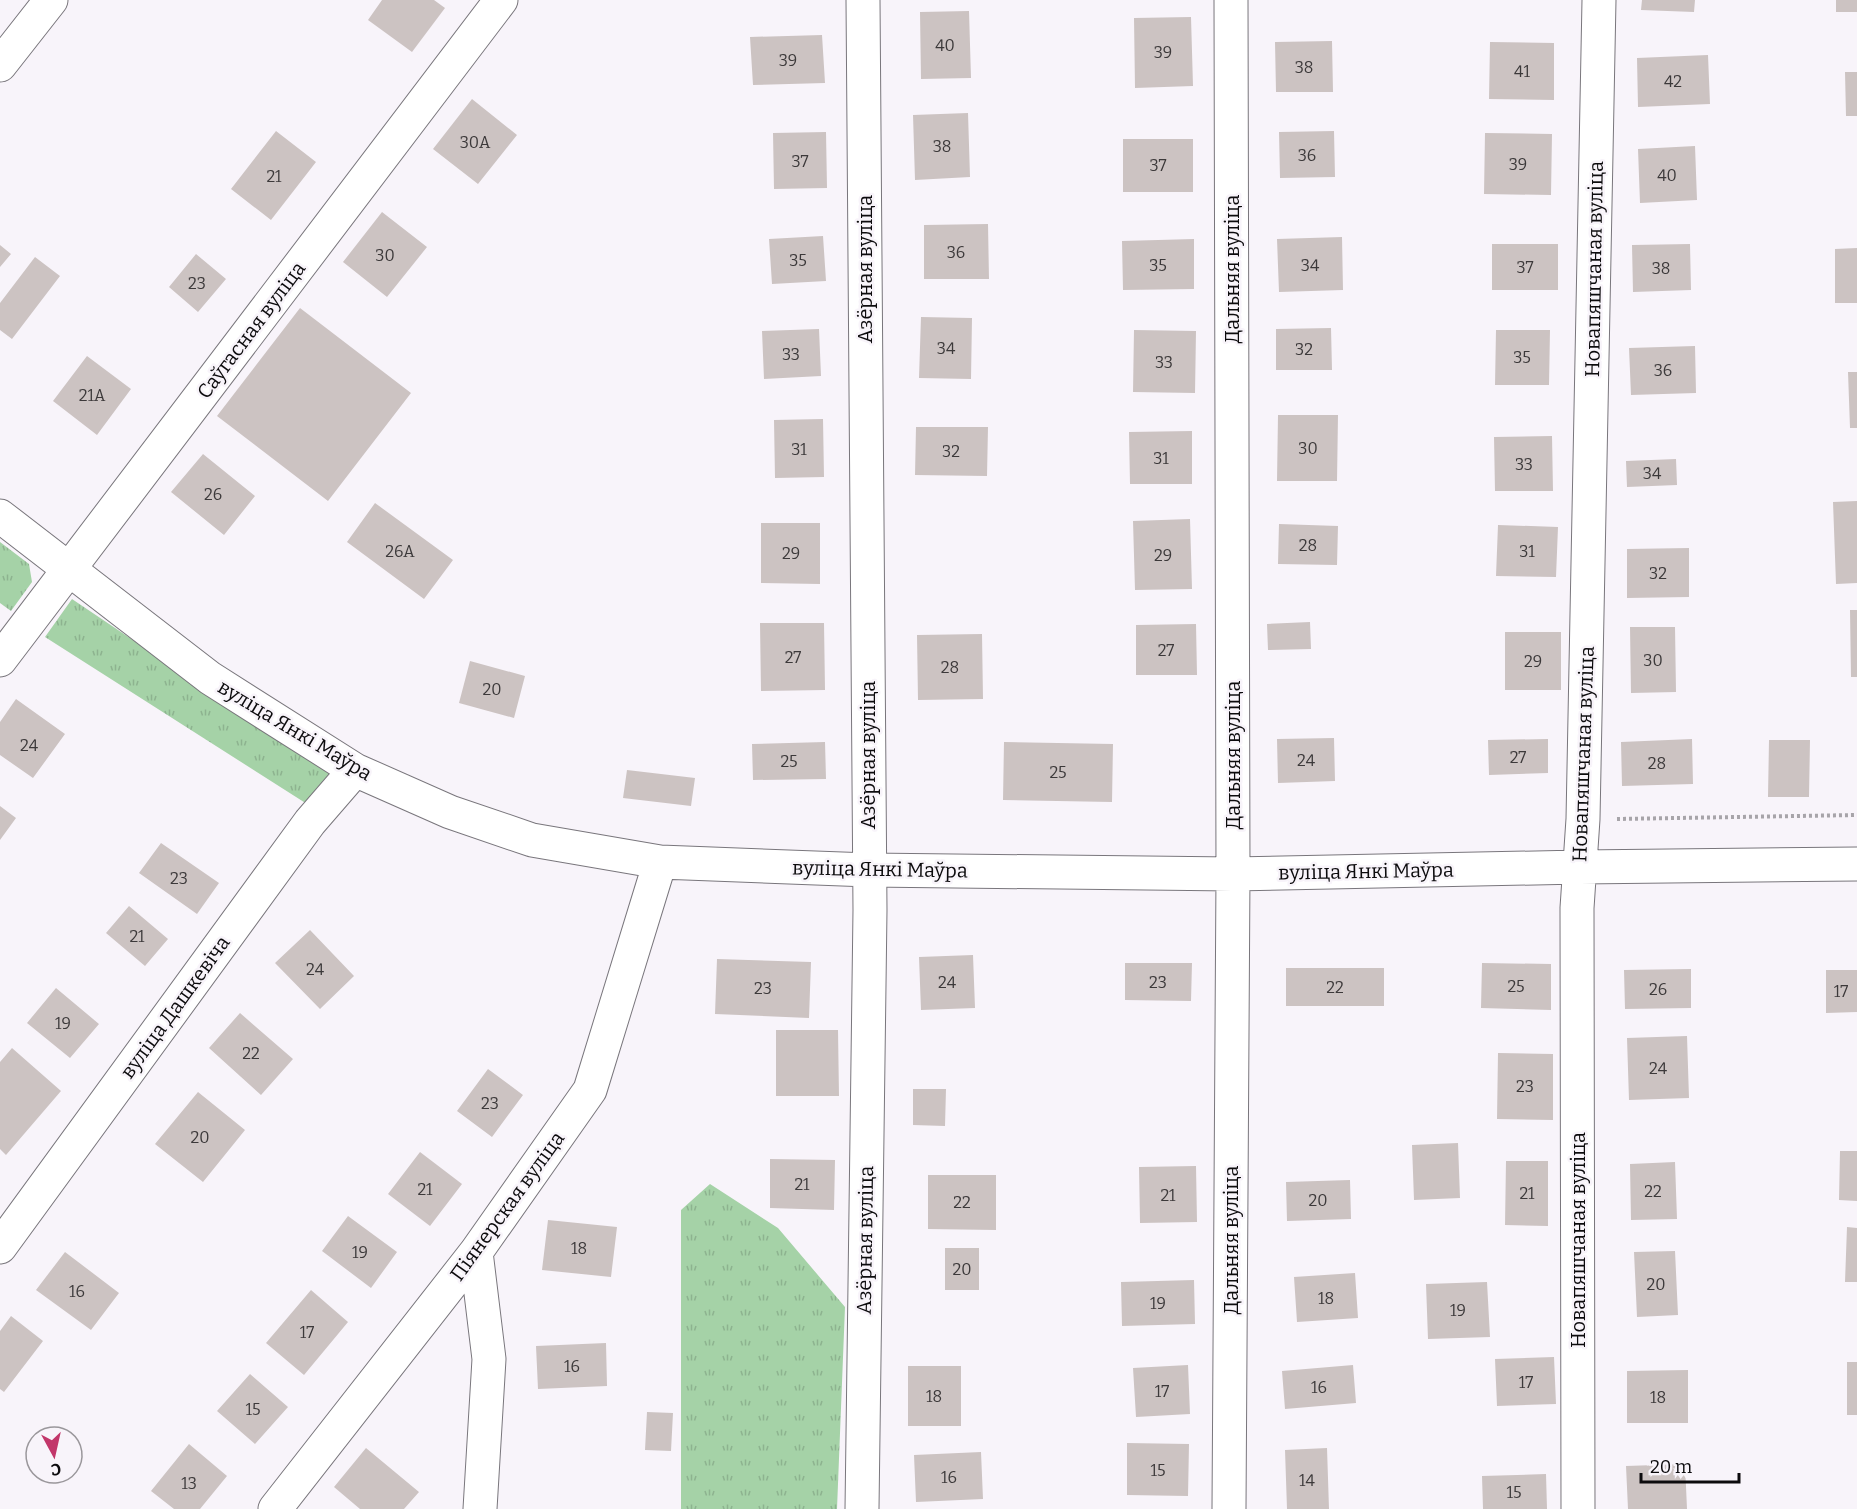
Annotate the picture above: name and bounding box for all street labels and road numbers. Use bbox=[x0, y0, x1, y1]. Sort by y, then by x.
street label: Новапяшчаная вуліца bbox=[1580, 161, 1608, 377]
street label: Азёрная вуліца bbox=[853, 195, 877, 343]
street label: Дальняя вуліца bbox=[1220, 195, 1244, 343]
street label: Саўгасная вуліца bbox=[192, 257, 310, 403]
street label: Новапяшчаная вуліца bbox=[1567, 646, 1599, 862]
street label: вуліца Янкі Маўра bbox=[214, 674, 376, 786]
street label: Азёрная вуліца bbox=[856, 681, 880, 829]
street label: Дальняя вуліца bbox=[1221, 681, 1245, 829]
street label: вуліца Янкі Маўра bbox=[792, 855, 968, 883]
street label: вуліца Янкі Маўра bbox=[1278, 857, 1454, 885]
street label: вуліца Дашкевіча bbox=[115, 931, 235, 1083]
street label: Піянерская вуліца bbox=[445, 1127, 569, 1285]
street label: Новапяшчаная вуліца bbox=[1566, 1132, 1590, 1348]
street label: Азёрная вуліца bbox=[852, 1165, 878, 1314]
street label: Дальняя вуліца bbox=[1219, 1166, 1243, 1314]

